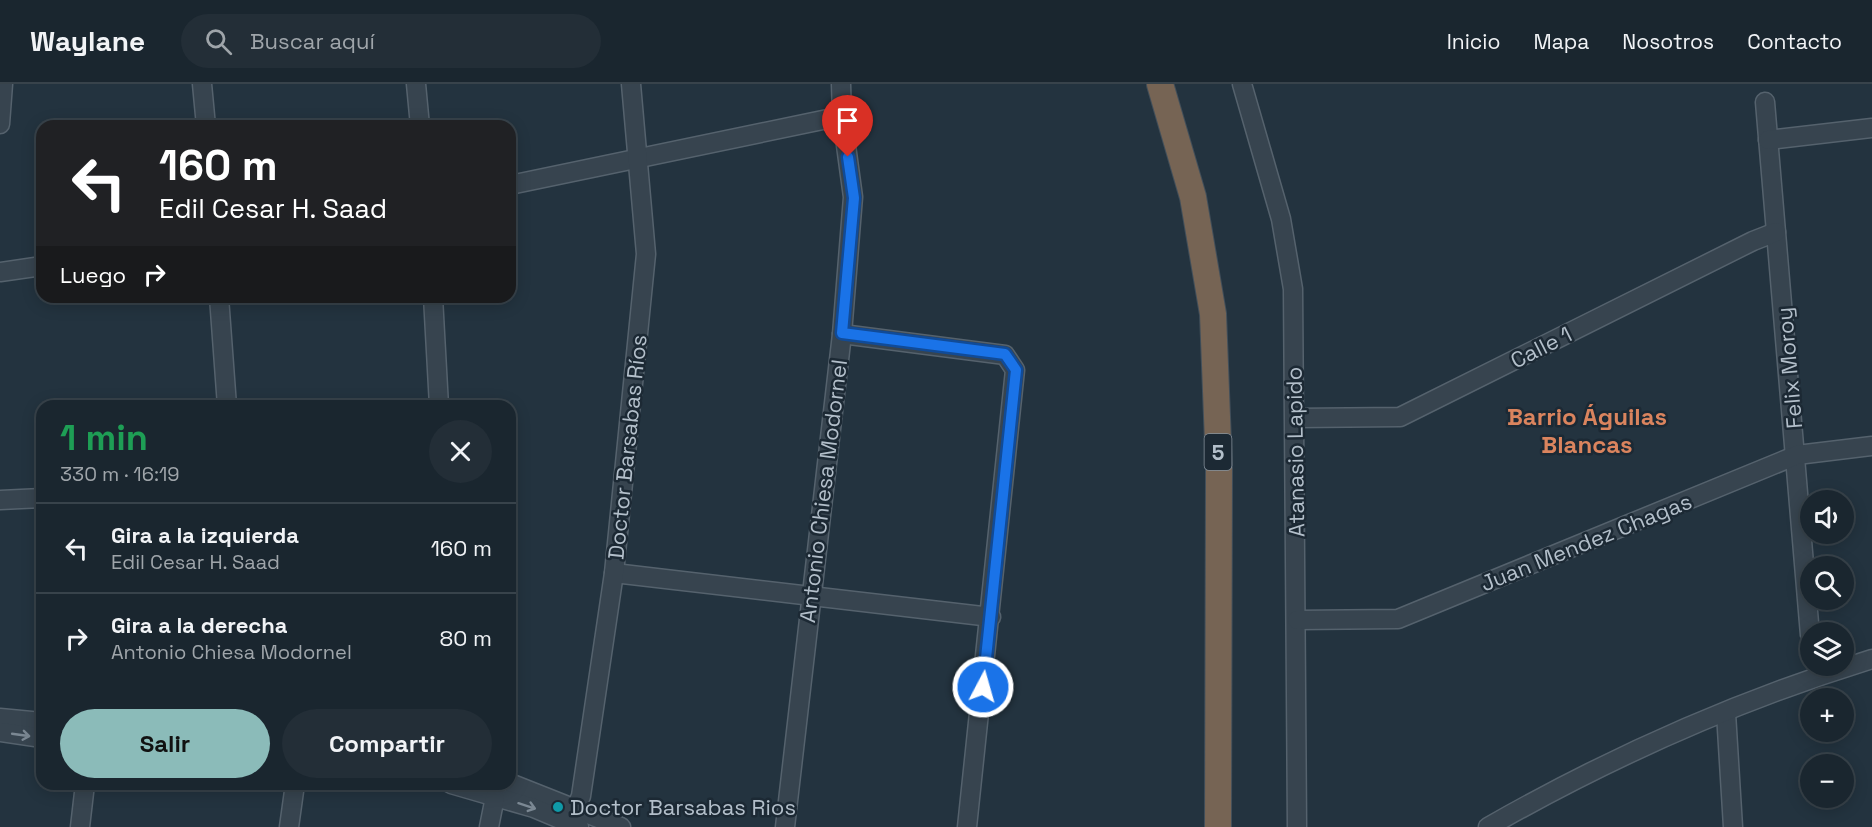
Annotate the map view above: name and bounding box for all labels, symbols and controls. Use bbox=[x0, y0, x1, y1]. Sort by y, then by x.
search box bbox=[181, 14, 601, 68]
text: Waylane bbox=[30, 23, 145, 59]
icon: search bbox=[202, 25, 235, 58]
text: Buscar aquí bbox=[250, 27, 375, 55]
text: Inicio bbox=[1447, 28, 1501, 55]
text: Mapa bbox=[1534, 28, 1589, 55]
text: Nosotros bbox=[1622, 28, 1714, 55]
text: Contacto bbox=[1747, 28, 1842, 55]
pin bbox=[822, 95, 873, 157]
icon: arrive bbox=[831, 104, 864, 137]
text: 160 m bbox=[159, 139, 278, 192]
icon: left bbox=[60, 144, 138, 222]
text: Edil Cesar H. Saad bbox=[159, 191, 387, 226]
icon: right bbox=[138, 258, 171, 291]
text: Luego bbox=[60, 261, 126, 289]
street label: Felix Moroy bbox=[1770, 306, 1808, 430]
street label: Calle 1 bbox=[1505, 320, 1577, 374]
street label: Doctor Barsabas Ríos bbox=[601, 333, 653, 561]
street label: Antonio Chiesa Modornel bbox=[793, 358, 853, 624]
street label: Atanasio Lapido bbox=[1280, 367, 1310, 537]
district label: Barrio Águilas Blancas bbox=[1507, 401, 1667, 460]
text: 1 min bbox=[60, 415, 148, 461]
button: close bbox=[429, 420, 492, 483]
road number: 5 bbox=[1204, 434, 1232, 470]
text: 330 m · 16:19 bbox=[60, 461, 180, 487]
street label: Juan Mendez Chagas bbox=[1476, 487, 1696, 597]
map controls bbox=[1800, 490, 1854, 808]
button: sound bbox=[1800, 490, 1854, 544]
text: Gira a la izquierda bbox=[111, 521, 299, 549]
icon: left bbox=[60, 532, 93, 565]
text: 160 m bbox=[431, 534, 492, 562]
text: Edil Cesar H. Saad bbox=[111, 549, 280, 575]
button: search bbox=[1800, 556, 1854, 610]
text: Gira a la derecha bbox=[111, 611, 288, 639]
icon: right bbox=[60, 622, 93, 655]
button: layers bbox=[1800, 622, 1854, 676]
text: 80 m bbox=[440, 624, 492, 652]
text: Antonio Chiesa Modornel bbox=[111, 639, 352, 665]
position arrow bbox=[951, 655, 1015, 719]
button: + bbox=[1800, 688, 1854, 742]
button: Salir bbox=[60, 709, 270, 778]
button: Compartir bbox=[282, 709, 492, 778]
one-way arrow bbox=[11, 730, 30, 741]
button: − bbox=[1800, 754, 1854, 808]
place label: Doctor Barsabas Rios bbox=[570, 793, 796, 821]
marker: Doctor Barsabas Rios bbox=[551, 800, 565, 814]
one-way arrow bbox=[517, 802, 536, 813]

